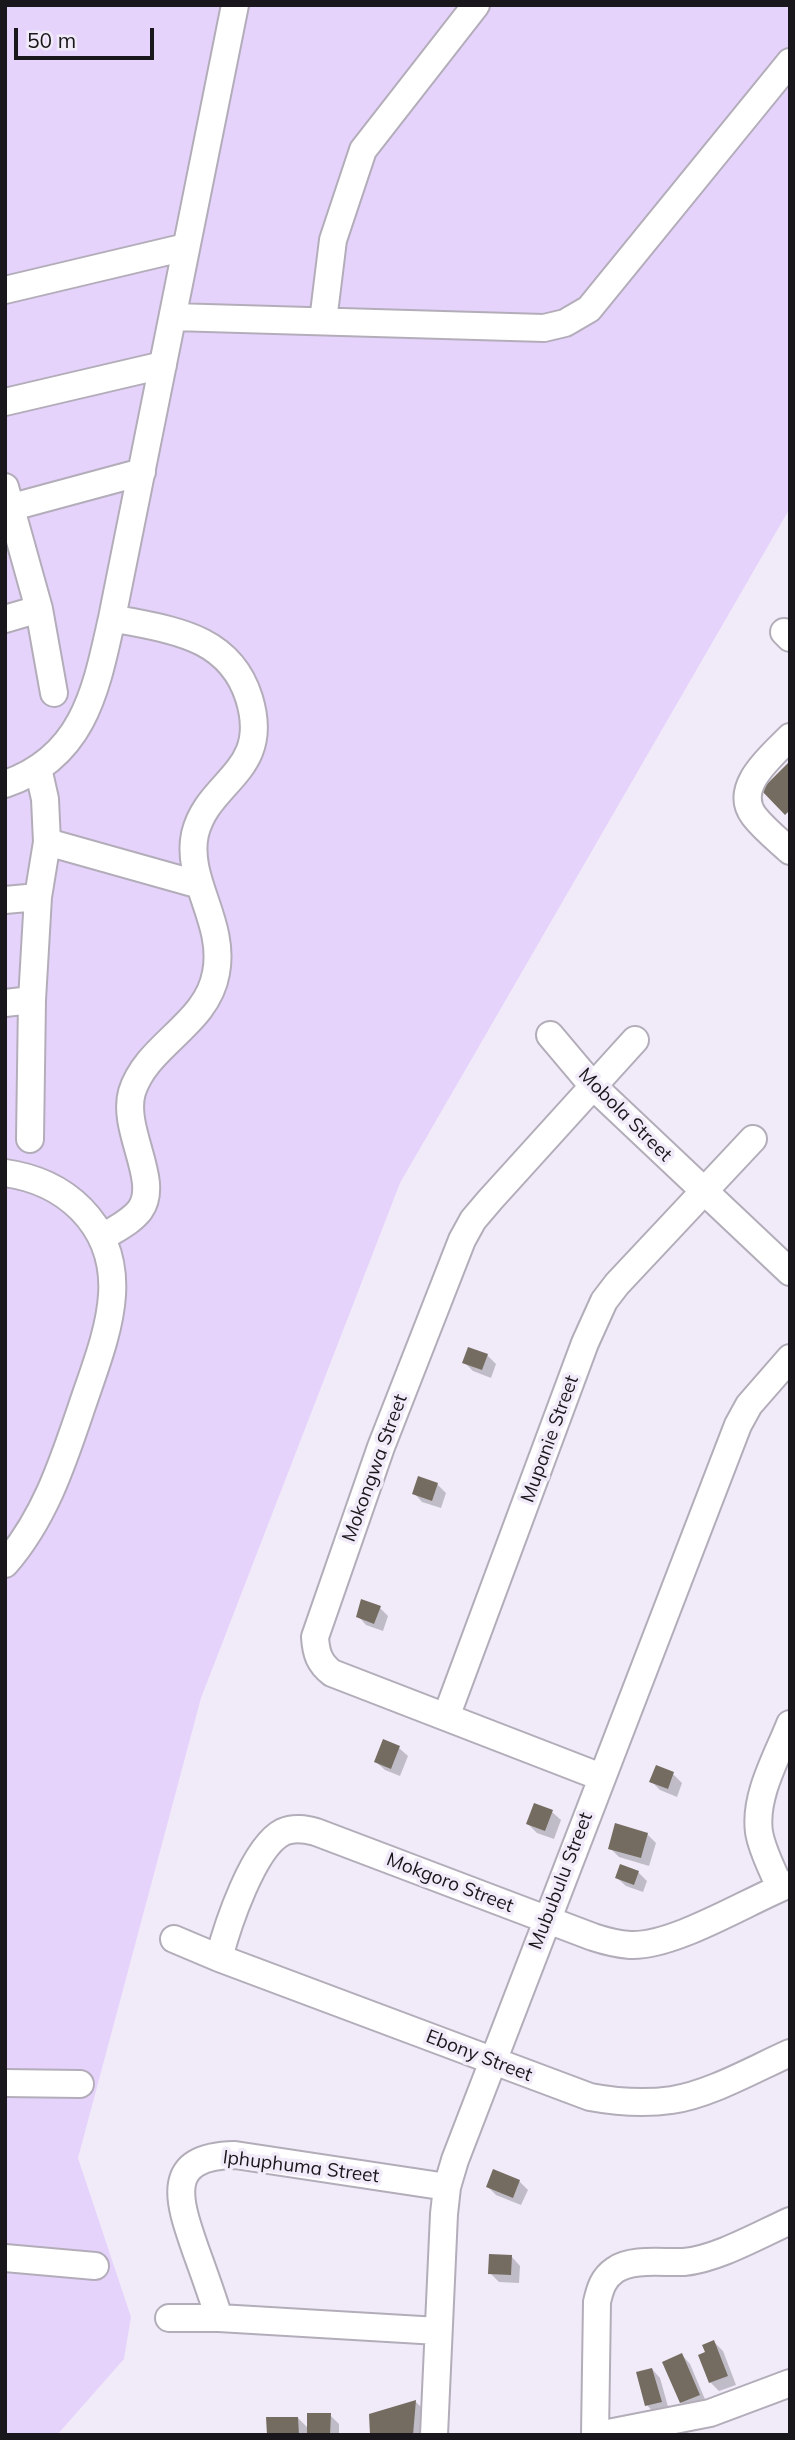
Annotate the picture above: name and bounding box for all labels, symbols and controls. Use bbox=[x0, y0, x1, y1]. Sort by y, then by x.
scale bar bbox=[18, 14, 158, 58]
text: 50 m bbox=[27, 27, 76, 53]
street label: Mobola Street bbox=[574, 1064, 676, 1166]
street label: Mupanie Street bbox=[516, 1372, 584, 1506]
street label: Mokongwa Street bbox=[338, 1391, 412, 1545]
street label: Mububulu Street bbox=[524, 1809, 598, 1953]
street label: Mokgoro Street bbox=[383, 1848, 517, 1918]
street label: Ebony Street bbox=[423, 2025, 535, 2087]
street label: Iphuphuma Street bbox=[221, 2146, 381, 2188]

